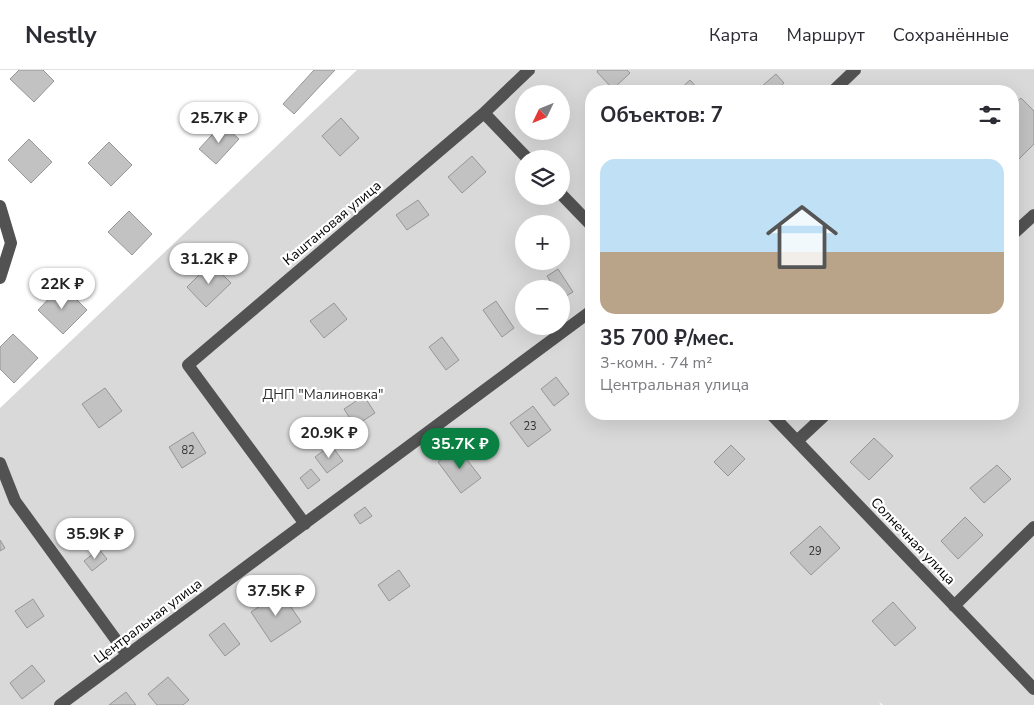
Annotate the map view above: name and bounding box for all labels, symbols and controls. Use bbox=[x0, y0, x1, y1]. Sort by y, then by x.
text: Nestly bbox=[25, 19, 97, 51]
text: Карта bbox=[709, 23, 759, 47]
text: Маршрут bbox=[787, 23, 865, 47]
text: Сохранённые bbox=[893, 23, 1009, 47]
north arrow bbox=[515, 85, 570, 140]
map controls bbox=[515, 85, 570, 335]
text: Объектов: 7 bbox=[600, 101, 723, 129]
icon: filters bbox=[976, 101, 1004, 129]
pin: 25.7K ₽ bbox=[173, 102, 265, 144]
text: 25.7K ₽ bbox=[190, 107, 248, 129]
button: layers bbox=[515, 150, 570, 205]
street label: Каштановая улица bbox=[279, 176, 385, 270]
icon: home bbox=[757, 192, 847, 282]
button: + bbox=[515, 215, 570, 270]
pin: 31.2K ₽ bbox=[163, 242, 255, 285]
text: 31.2K ₽ bbox=[180, 248, 238, 270]
pin: 22K ₽ bbox=[27, 268, 97, 310]
text: 22K ₽ bbox=[40, 273, 84, 295]
button: − bbox=[515, 280, 570, 335]
text: 35 700 ₽/мес. bbox=[600, 324, 734, 352]
text: 3-комн. · 74 m² bbox=[600, 352, 712, 374]
text: Центральная улица bbox=[600, 374, 749, 396]
park label: ДНП "Малиновка" bbox=[262, 385, 384, 404]
pin: 20.9K ₽ bbox=[283, 416, 375, 459]
house number: 23 bbox=[523, 419, 537, 434]
text: 20.9K ₽ bbox=[300, 422, 358, 444]
pin: 35.7K ₽ bbox=[414, 428, 506, 470]
text: 35.7K ₽ bbox=[431, 433, 489, 455]
house number: 82 bbox=[181, 443, 195, 458]
street label: Солнечная улица bbox=[866, 493, 960, 589]
pin: 35.9K ₽ bbox=[49, 518, 141, 560]
text: 35.9K ₽ bbox=[66, 523, 124, 545]
house number: 29 bbox=[808, 544, 822, 559]
street label: Центральная улица bbox=[90, 574, 206, 668]
pin: 37.5K ₽ bbox=[230, 574, 322, 617]
text: 37.5K ₽ bbox=[247, 580, 305, 602]

